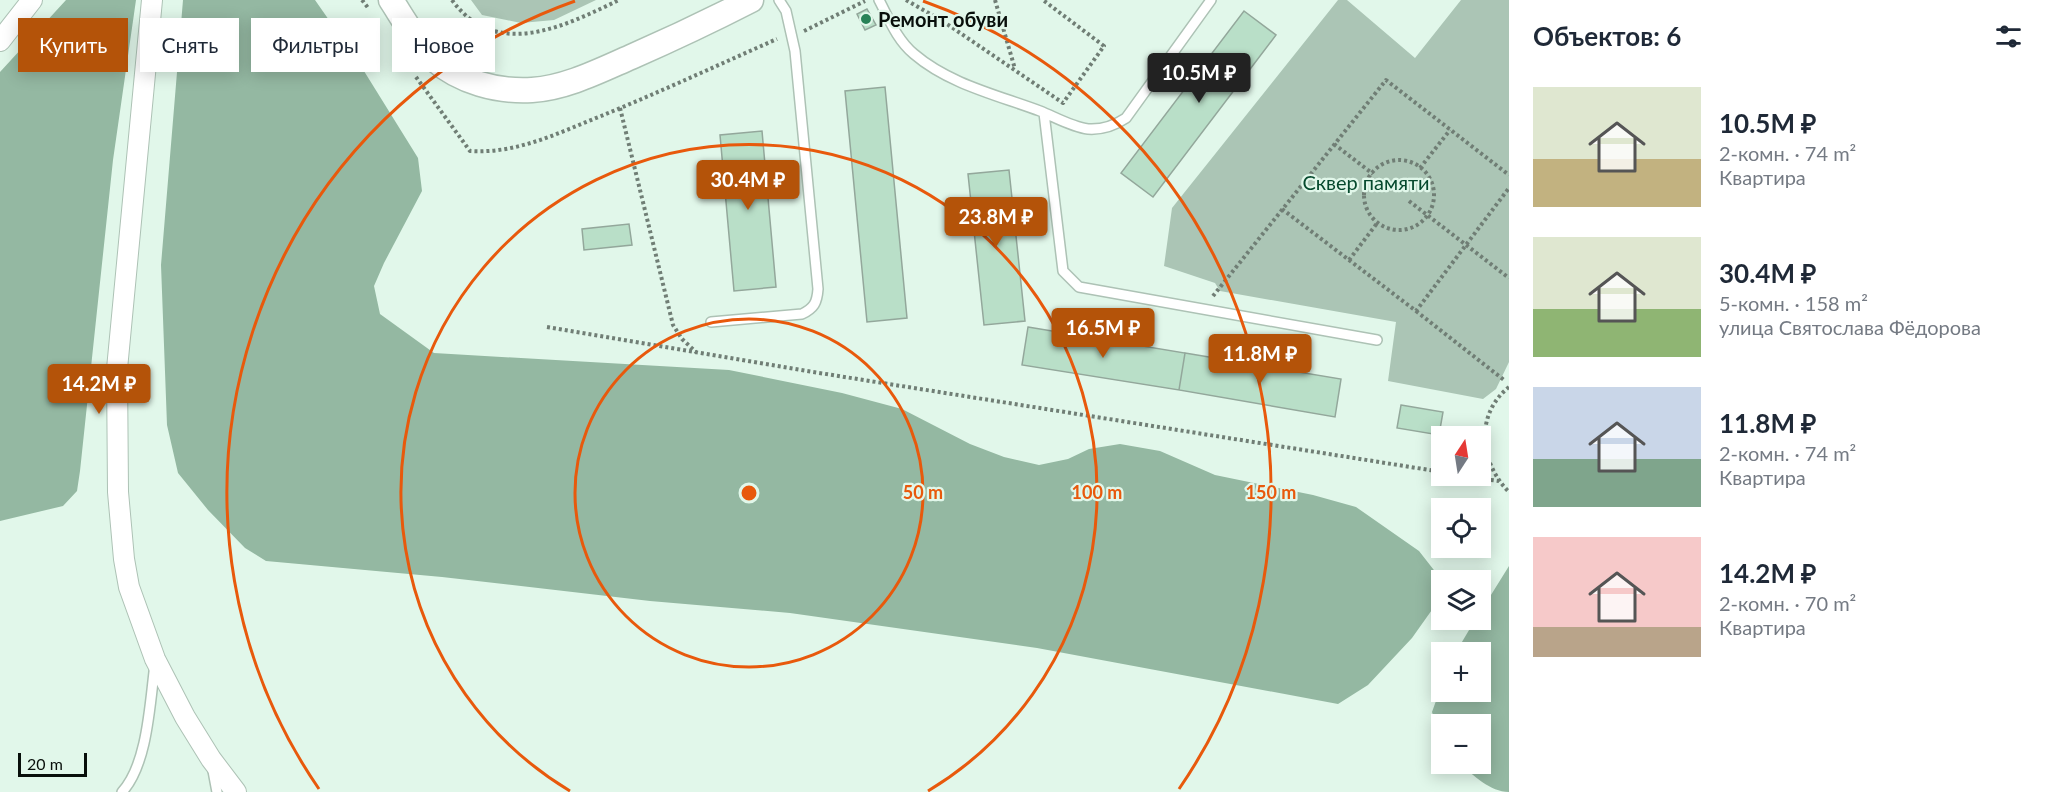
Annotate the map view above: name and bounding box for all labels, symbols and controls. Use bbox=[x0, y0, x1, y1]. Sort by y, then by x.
place label: Ремонт обуви bbox=[878, 7, 1008, 31]
marker: Ремонт обуви bbox=[859, 12, 873, 26]
chip: Купить bbox=[18, 18, 128, 72]
chip: Снять bbox=[140, 18, 239, 72]
chip: Фильтры bbox=[251, 18, 380, 72]
chip: Новое bbox=[392, 18, 495, 72]
text: Объектов: 6 bbox=[1533, 20, 1681, 52]
icon: filters bbox=[1992, 20, 2025, 53]
pin: 10.5M ₽ bbox=[1144, 53, 1254, 104]
text: 10.5M ₽ bbox=[1162, 60, 1236, 84]
text: 10.5M ₽ bbox=[1719, 107, 1816, 139]
icon: home bbox=[1581, 111, 1653, 183]
text: 2-комн. · 74 m² bbox=[1719, 141, 1856, 165]
pin: 30.4M ₽ bbox=[693, 160, 803, 211]
text: Квартира bbox=[1719, 165, 1806, 189]
text: 30.4M ₽ bbox=[711, 167, 785, 191]
park label: Сквер памяти bbox=[1302, 170, 1430, 194]
pin: 23.8M ₽ bbox=[941, 197, 1051, 248]
text: 23.8M ₽ bbox=[959, 204, 1033, 228]
text: 30.4M ₽ bbox=[1719, 257, 1816, 289]
icon: home bbox=[1581, 261, 1653, 333]
text: 5-комн. · 158 m² bbox=[1719, 291, 1868, 315]
pin: 16.5M ₽ bbox=[1048, 308, 1158, 359]
text: 16.5M ₽ bbox=[1066, 315, 1140, 339]
text: улица Святослава Фёдорова bbox=[1719, 315, 1981, 339]
pin: 11.8M ₽ bbox=[1205, 334, 1315, 385]
text: 11.8M ₽ bbox=[1223, 341, 1297, 365]
pin: 14.2M ₽ bbox=[44, 364, 154, 415]
text: 14.2M ₽ bbox=[62, 371, 136, 395]
text: 11.8M ₽ bbox=[1719, 407, 1816, 439]
icon: home bbox=[1581, 411, 1653, 483]
north arrow bbox=[1431, 426, 1491, 486]
map controls bbox=[1431, 426, 1491, 774]
text: 2-комн. · 74 m² bbox=[1719, 441, 1856, 465]
text: Квартира bbox=[1719, 465, 1806, 489]
text: 50 m bbox=[903, 481, 943, 503]
text: 100 m bbox=[1072, 481, 1122, 503]
text: 150 m bbox=[1246, 481, 1296, 503]
centre of rings bbox=[739, 483, 759, 503]
button: locate bbox=[1431, 498, 1491, 558]
text: 14.2M ₽ bbox=[1719, 557, 1816, 589]
icon: home bbox=[1581, 561, 1653, 633]
button: layers bbox=[1431, 570, 1491, 630]
text: 2-комн. · 70 m² bbox=[1719, 591, 1856, 615]
text: Квартира bbox=[1719, 615, 1806, 639]
button: + bbox=[1431, 642, 1491, 702]
button: − bbox=[1431, 714, 1491, 774]
scale bar bbox=[18, 750, 87, 778]
text: 20 m bbox=[27, 754, 63, 773]

